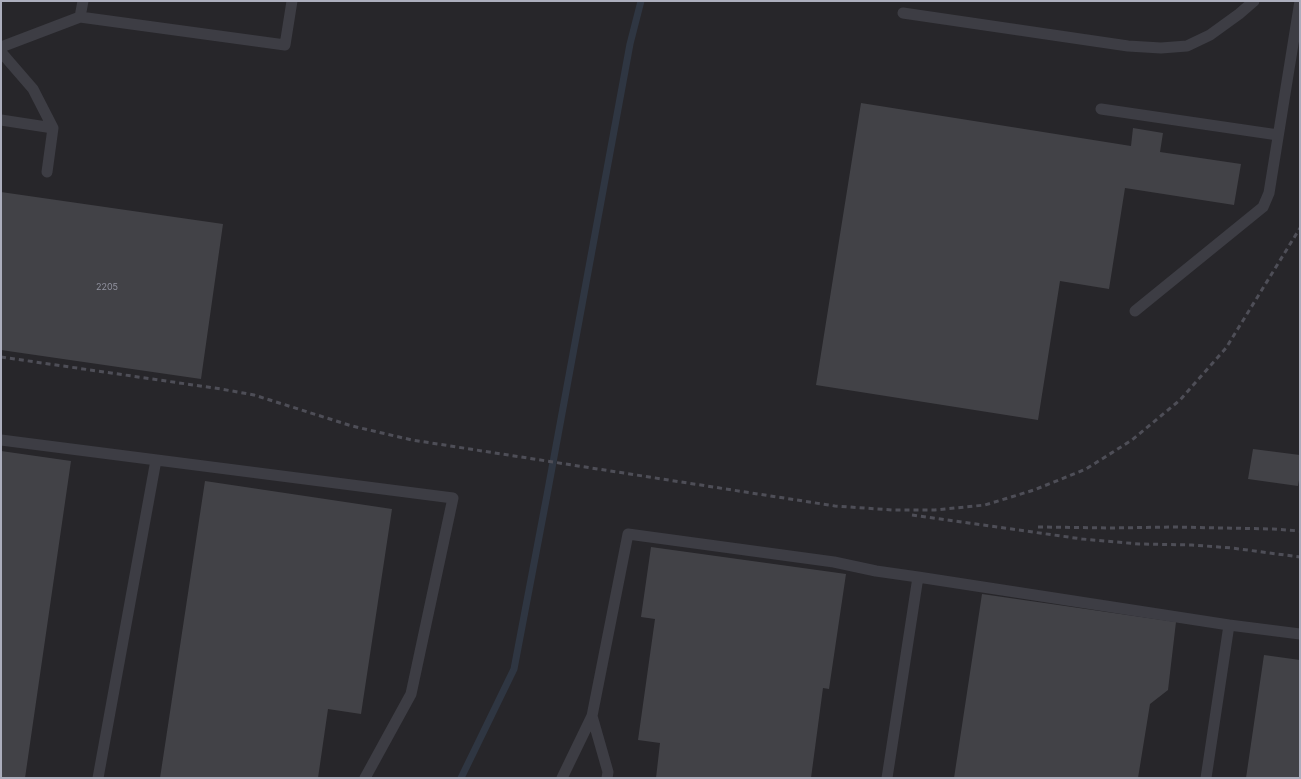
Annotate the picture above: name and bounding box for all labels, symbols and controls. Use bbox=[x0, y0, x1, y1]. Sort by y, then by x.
house number: 2205 bbox=[96, 282, 118, 292]

